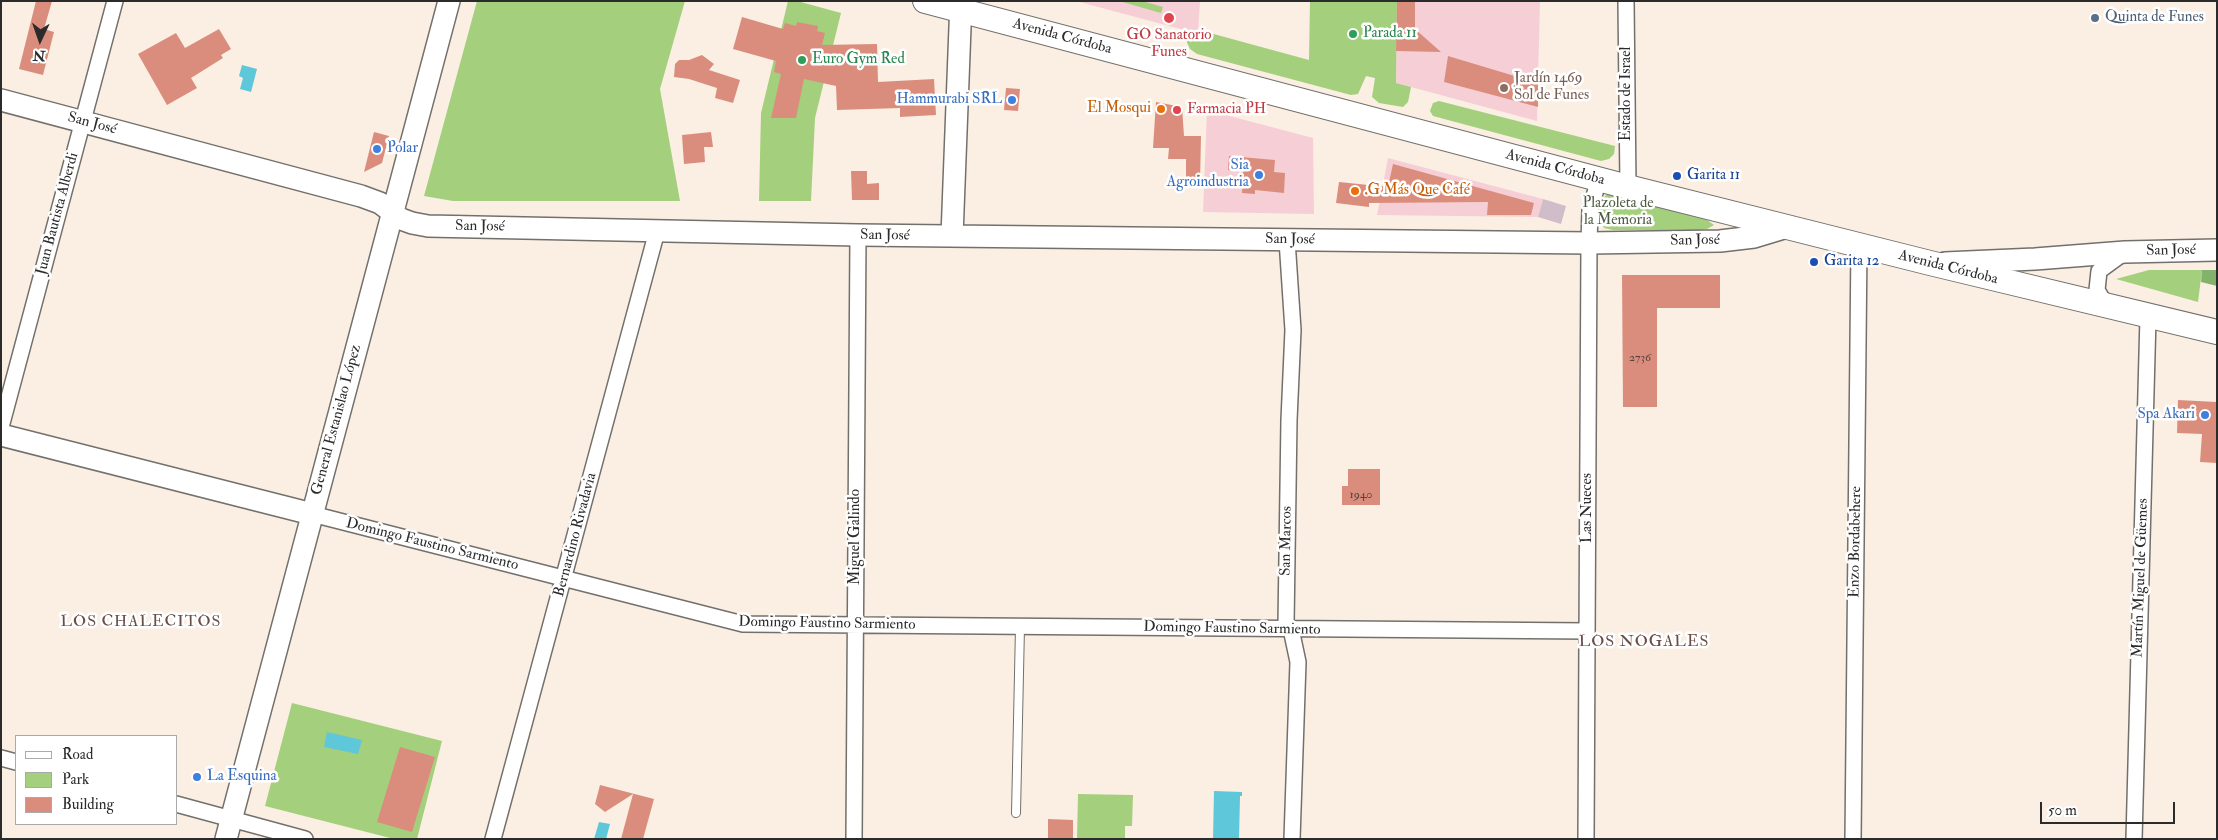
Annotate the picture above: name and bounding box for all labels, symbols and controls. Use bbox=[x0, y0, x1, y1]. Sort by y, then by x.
place label: Quinta de Funes bbox=[2105, 9, 2204, 27]
marker: GO Sanatorio Funes bbox=[1162, 11, 1176, 25]
marker: Quinta de Funes bbox=[2089, 12, 2101, 24]
north arrow bbox=[15, 15, 65, 65]
street label: Avenida Córdoba bbox=[1010, 15, 1114, 59]
place label: Parada 11 bbox=[1363, 25, 1417, 43]
place label: GO Sanatorio Funes bbox=[1126, 27, 1212, 62]
marker: Parada 11 bbox=[1347, 28, 1359, 40]
text: N bbox=[32, 47, 46, 64]
street label: Estado de Israel bbox=[1618, 47, 1636, 141]
place label: Euro Gym Red bbox=[812, 51, 905, 69]
marker: Euro Gym Red bbox=[796, 54, 808, 66]
place label: Jardín 1469 Sol de Funes bbox=[1514, 70, 1589, 105]
marker: Jardín 1469 Sol de Funes bbox=[1498, 82, 1510, 94]
place label: Hammurabi SRL bbox=[896, 91, 1002, 109]
marker: Hammurabi SRL bbox=[1006, 94, 1018, 106]
place label: El Mosqui bbox=[1087, 100, 1151, 118]
place label: Farmacia PH bbox=[1187, 101, 1266, 119]
marker: El Mosqui bbox=[1155, 103, 1167, 115]
marker: Farmacia PH bbox=[1171, 104, 1183, 116]
street label: San José bbox=[66, 109, 118, 139]
place label: Polar bbox=[387, 140, 418, 158]
marker: Polar bbox=[371, 143, 383, 155]
street label: Avenida Córdoba bbox=[1503, 146, 1607, 190]
street label: Juan Bautista Alberdi bbox=[33, 151, 83, 277]
place label: Sia Agroindustria bbox=[1167, 157, 1249, 192]
place label: Garita 11 bbox=[1687, 167, 1740, 185]
marker: Sia Agroindustria bbox=[1253, 169, 1265, 181]
marker: Garita 11 bbox=[1671, 170, 1683, 182]
place label: .G Más Que Café bbox=[1365, 182, 1470, 200]
marker: .G Más Que Café bbox=[1349, 185, 1361, 197]
park label: Plazoleta de la Memoria bbox=[1582, 195, 1654, 230]
street label: San José bbox=[455, 218, 505, 236]
street label: San José bbox=[860, 227, 910, 245]
street label: San José bbox=[1265, 231, 1315, 249]
street label: San José bbox=[1670, 232, 1720, 250]
street label: San José bbox=[2146, 242, 2196, 260]
street label: Avenida Córdoba bbox=[1896, 247, 2000, 289]
place label: Garita 12 bbox=[1824, 253, 1879, 271]
marker: Garita 12 bbox=[1808, 256, 1820, 268]
street label: General Estanislao López bbox=[308, 343, 366, 497]
house number: 2736 bbox=[1629, 351, 1651, 365]
place label: Spa Akari bbox=[2137, 406, 2195, 424]
marker: Spa Akari bbox=[2199, 409, 2211, 421]
street label: Bernardino Rivadavia bbox=[551, 471, 601, 599]
street label: Las Nueces bbox=[1579, 473, 1597, 543]
street label: Enzo Bordabehere bbox=[1846, 486, 1866, 598]
house number: 1940 bbox=[1349, 488, 1373, 502]
street label: Miguel Galindo bbox=[847, 489, 865, 585]
street label: Martín Miguel de Güemes bbox=[2129, 498, 2153, 658]
street label: San Marcos bbox=[1277, 506, 1297, 576]
street label: Domingo Faustino Sarmiento bbox=[344, 515, 520, 575]
district label: LOS CHALECITOS bbox=[59, 613, 223, 633]
street label: Domingo Faustino Sarmiento bbox=[738, 613, 916, 635]
street label: Domingo Faustino Sarmiento bbox=[1143, 618, 1321, 640]
district label: LOS NOGALES bbox=[1577, 633, 1711, 653]
legend bbox=[15, 735, 178, 825]
text: Road bbox=[62, 745, 93, 764]
place label: La Esquina bbox=[207, 768, 277, 786]
text: Park bbox=[62, 770, 89, 789]
marker: La Esquina bbox=[191, 771, 203, 783]
scale bar bbox=[2043, 792, 2178, 824]
text: Building bbox=[62, 795, 114, 814]
text: 50 m bbox=[2048, 801, 2077, 820]

